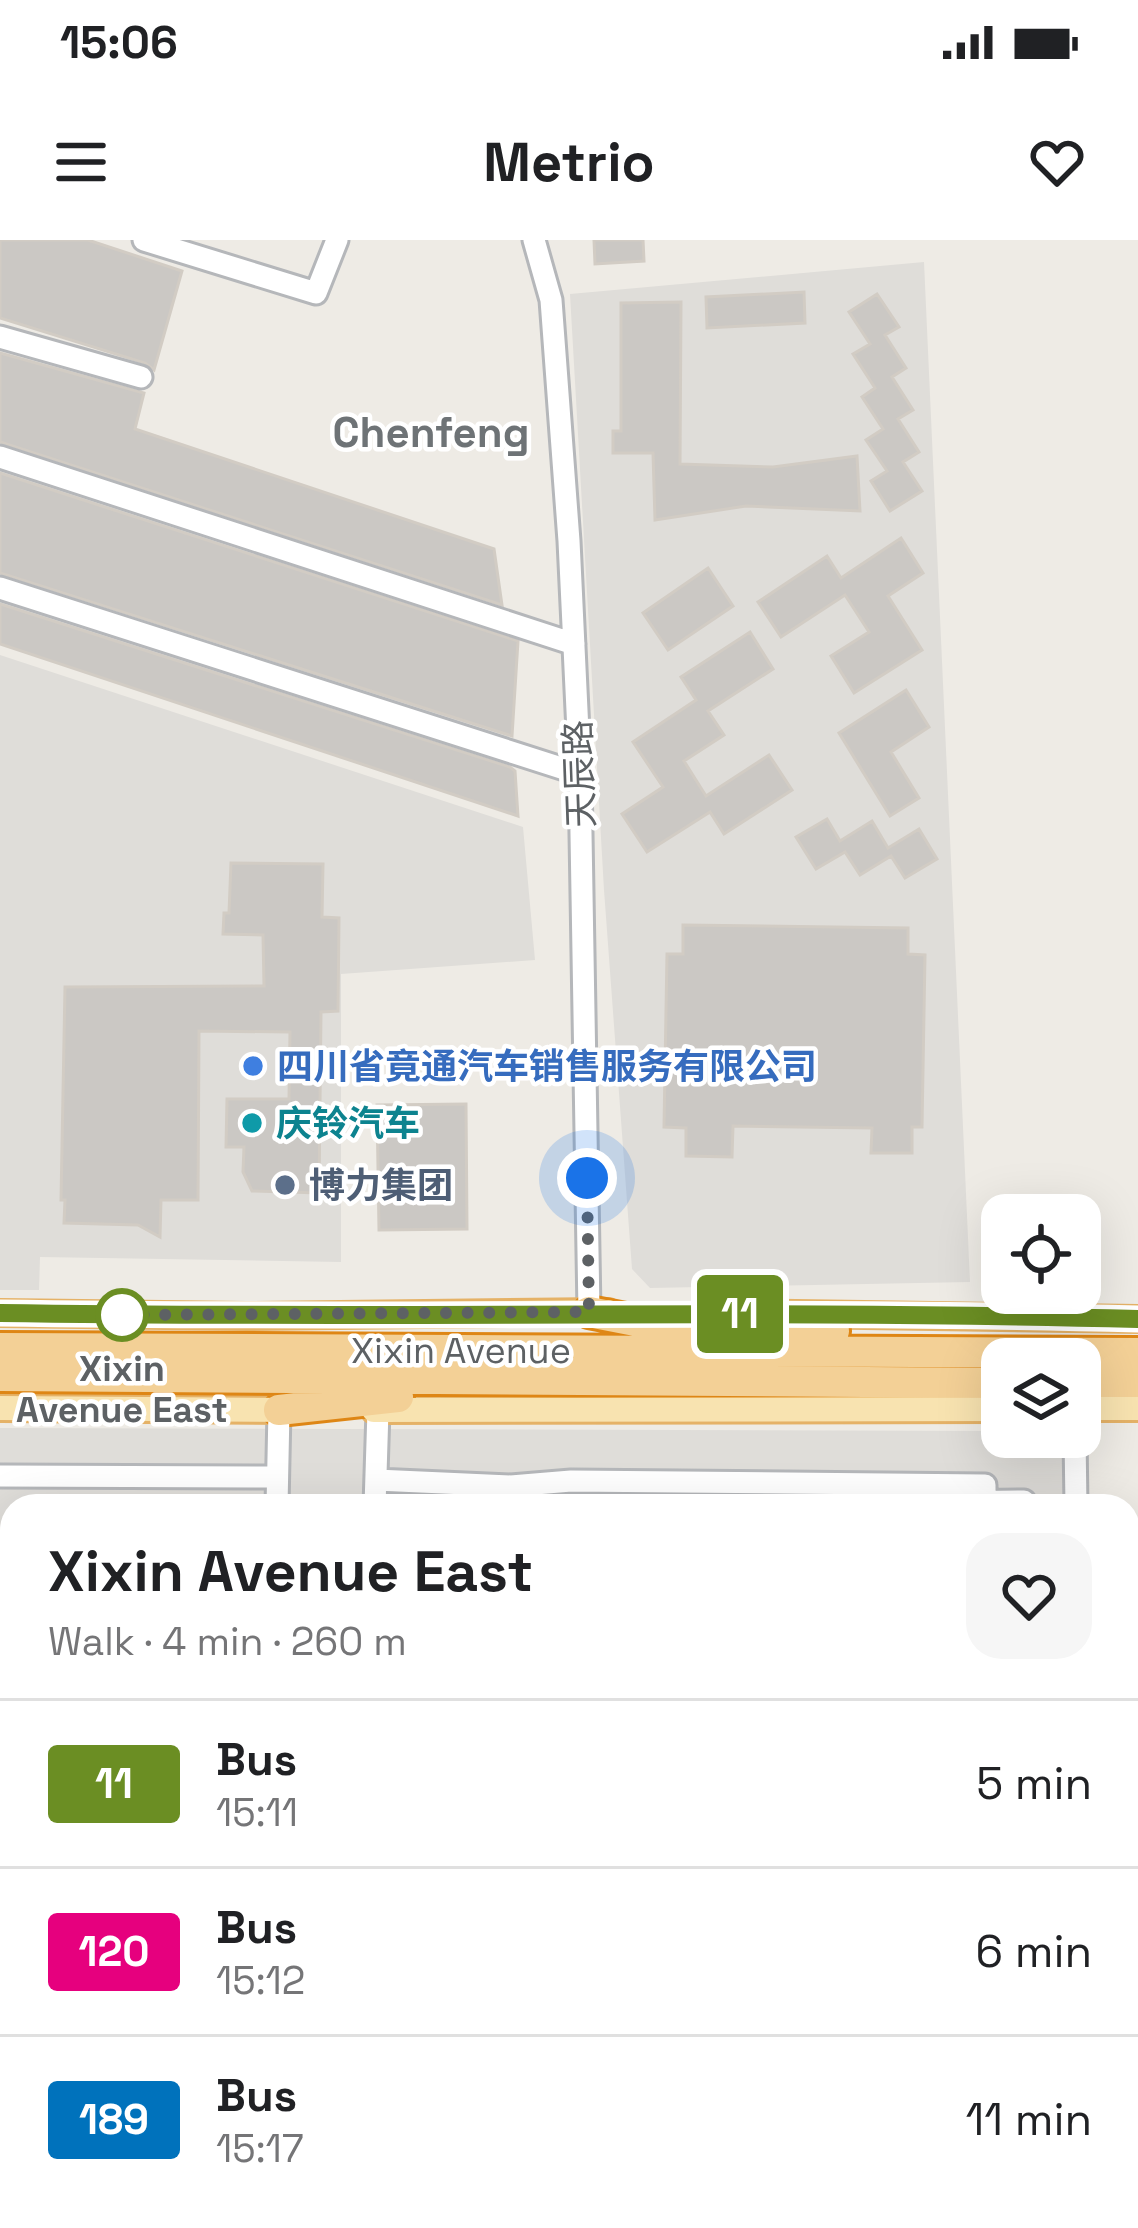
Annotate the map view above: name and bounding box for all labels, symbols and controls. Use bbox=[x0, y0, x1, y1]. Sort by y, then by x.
text: 15:06 bbox=[60, 14, 178, 71]
text: Metrio bbox=[483, 128, 655, 197]
icon: menu bbox=[48, 129, 114, 195]
icon: heart bbox=[1024, 129, 1090, 195]
district label: Chenfeng bbox=[333, 406, 529, 459]
street label: 天辰路 bbox=[555, 719, 605, 829]
place label: 四川省竟通汽车销售服务有限公司 bbox=[277, 1044, 817, 1090]
marker: 四川省竟通汽车销售服务有限公司 bbox=[240, 1053, 266, 1079]
place label: 庆铃汽车 bbox=[276, 1101, 420, 1147]
marker: 庆铃汽车 bbox=[239, 1110, 265, 1136]
your location bbox=[557, 1148, 617, 1208]
place label: 博力集团 bbox=[309, 1163, 453, 1209]
marker: 博力集团 bbox=[272, 1172, 298, 1198]
map controls bbox=[981, 1194, 1101, 1458]
button: locate bbox=[981, 1194, 1101, 1314]
line badge: 11 bbox=[686, 1275, 794, 1353]
text: 11 bbox=[721, 1287, 759, 1340]
marker: Xixin Avenue East bbox=[97, 1290, 147, 1340]
street label: Xixin Avenue bbox=[351, 1328, 571, 1374]
button: layers bbox=[981, 1338, 1101, 1458]
place label: Xixin Avenue East bbox=[16, 1346, 228, 1433]
button: heart bbox=[966, 1533, 1092, 1659]
text: Xixin Avenue East bbox=[48, 1535, 533, 1608]
text: Walk · 4 min · 260 m bbox=[48, 1617, 407, 1666]
text: Bus bbox=[216, 1731, 297, 1788]
text: 5 min bbox=[976, 1755, 1092, 1812]
text: 11 bbox=[95, 1757, 133, 1810]
text: 15:11 bbox=[216, 1788, 298, 1837]
text: Bus bbox=[216, 1899, 297, 1956]
text: 6 min bbox=[976, 1923, 1092, 1980]
text: 120 bbox=[78, 1925, 150, 1978]
text: 15:12 bbox=[216, 1956, 305, 2005]
text: Bus bbox=[216, 2067, 297, 2124]
text: 11 min bbox=[966, 2091, 1092, 2148]
text: 189 bbox=[79, 2093, 149, 2146]
text: 15:17 bbox=[216, 2124, 304, 2173]

